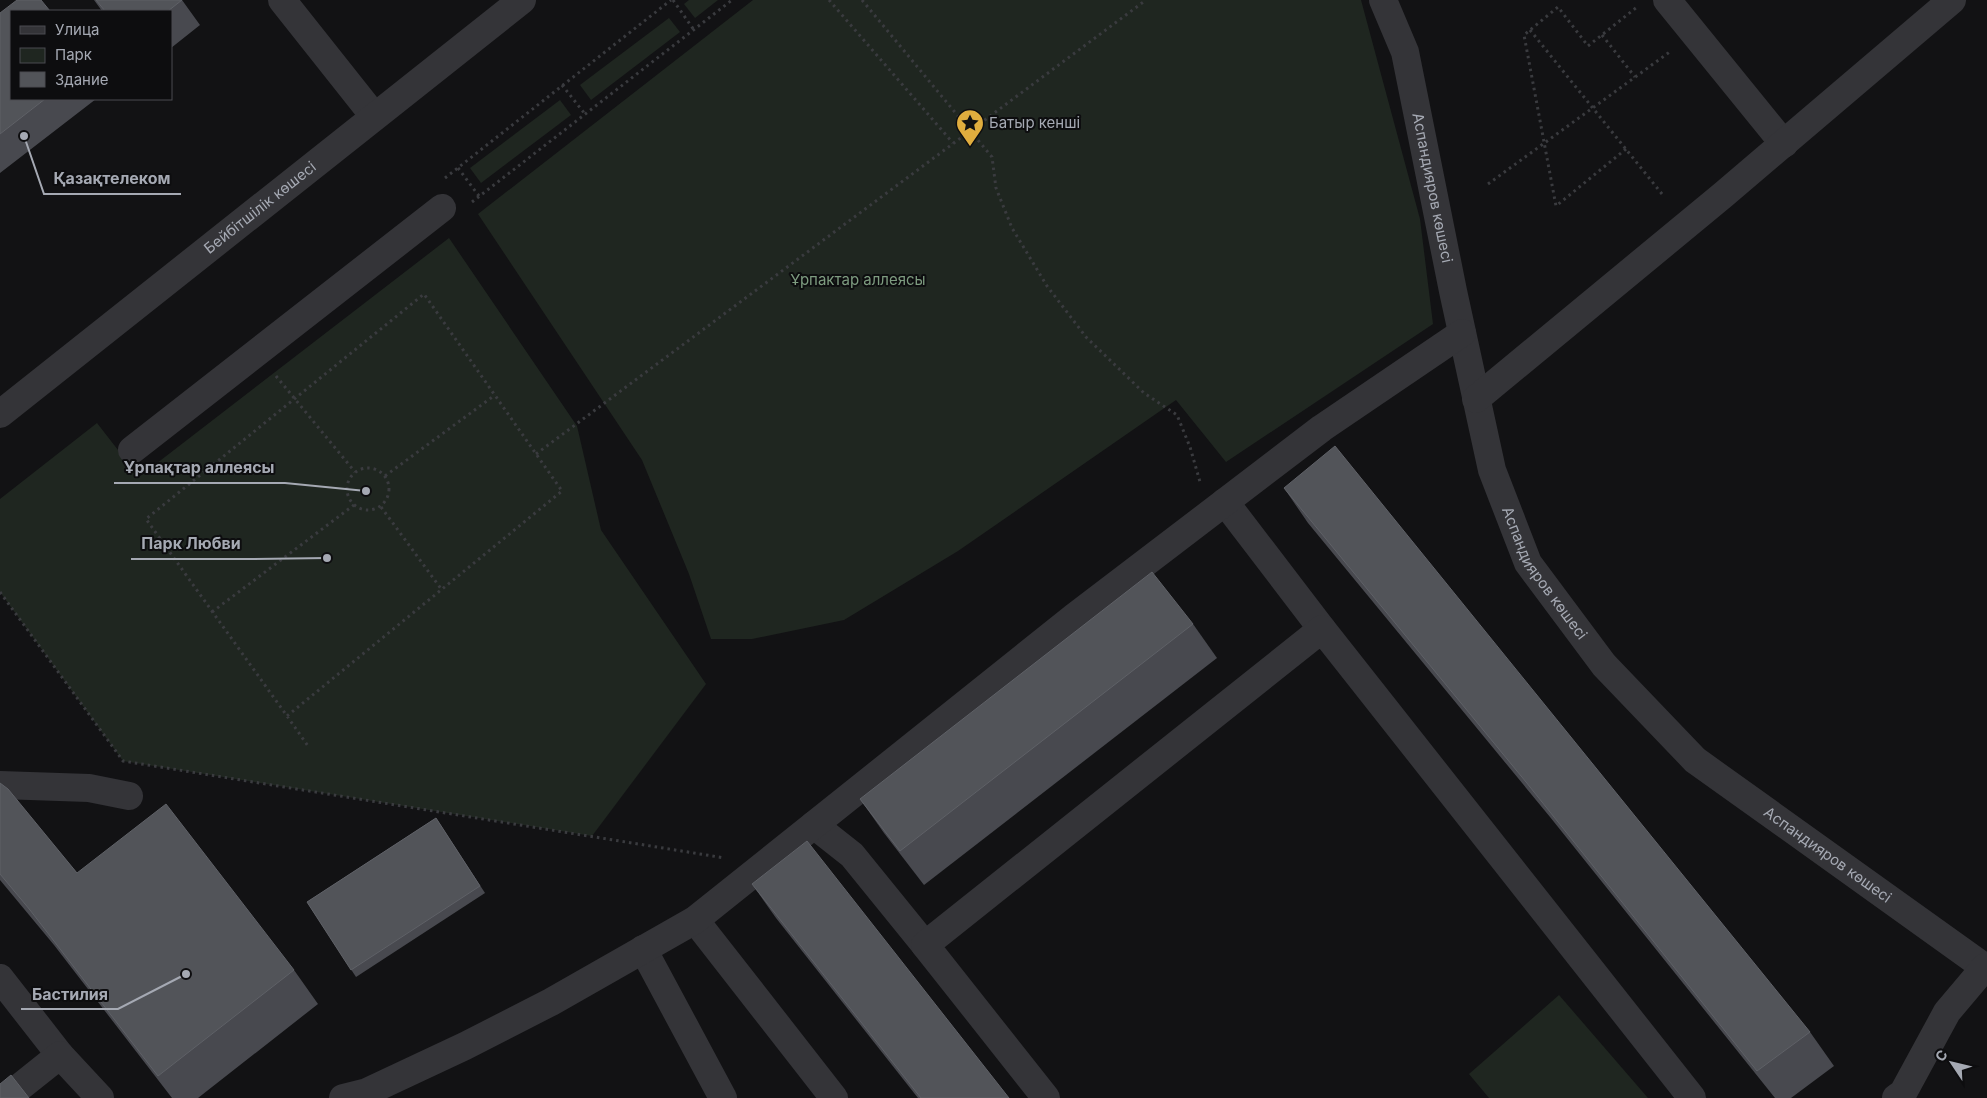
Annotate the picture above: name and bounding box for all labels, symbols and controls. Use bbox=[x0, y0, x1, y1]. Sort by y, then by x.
legend bbox=[10, 10, 172, 100]
text: Улица bbox=[55, 20, 99, 39]
text: Парк bbox=[55, 45, 92, 64]
text: Здание bbox=[55, 70, 109, 89]
place icon: Батыр кенші bbox=[955, 108, 985, 147]
street label: Аспандияров көшесі bbox=[1408, 111, 1457, 264]
place label: Батыр кенші bbox=[989, 113, 1080, 132]
street label: Бейбітшілік көшесі bbox=[200, 157, 320, 258]
callout: Қазақтелеком bbox=[44, 163, 181, 194]
text: Қазақтелеком bbox=[53, 168, 171, 188]
park label: Ұрпактар аллеясы bbox=[790, 270, 926, 289]
callout: Ұрпақтар аллеясы bbox=[114, 452, 285, 483]
text: Ұрпақтар аллеясы bbox=[124, 457, 274, 477]
street label: Аспандияров көшесі bbox=[1498, 504, 1592, 643]
callout: Парк Любви bbox=[131, 528, 250, 559]
text: Парк Любви bbox=[141, 533, 241, 553]
street label: Аспандияров көшесі bbox=[1760, 802, 1896, 907]
callout: Бастилия bbox=[21, 978, 118, 1009]
text: Бастилия bbox=[32, 984, 108, 1004]
north arrow bbox=[1927, 1038, 1977, 1088]
text: С bbox=[1931, 1046, 1951, 1064]

